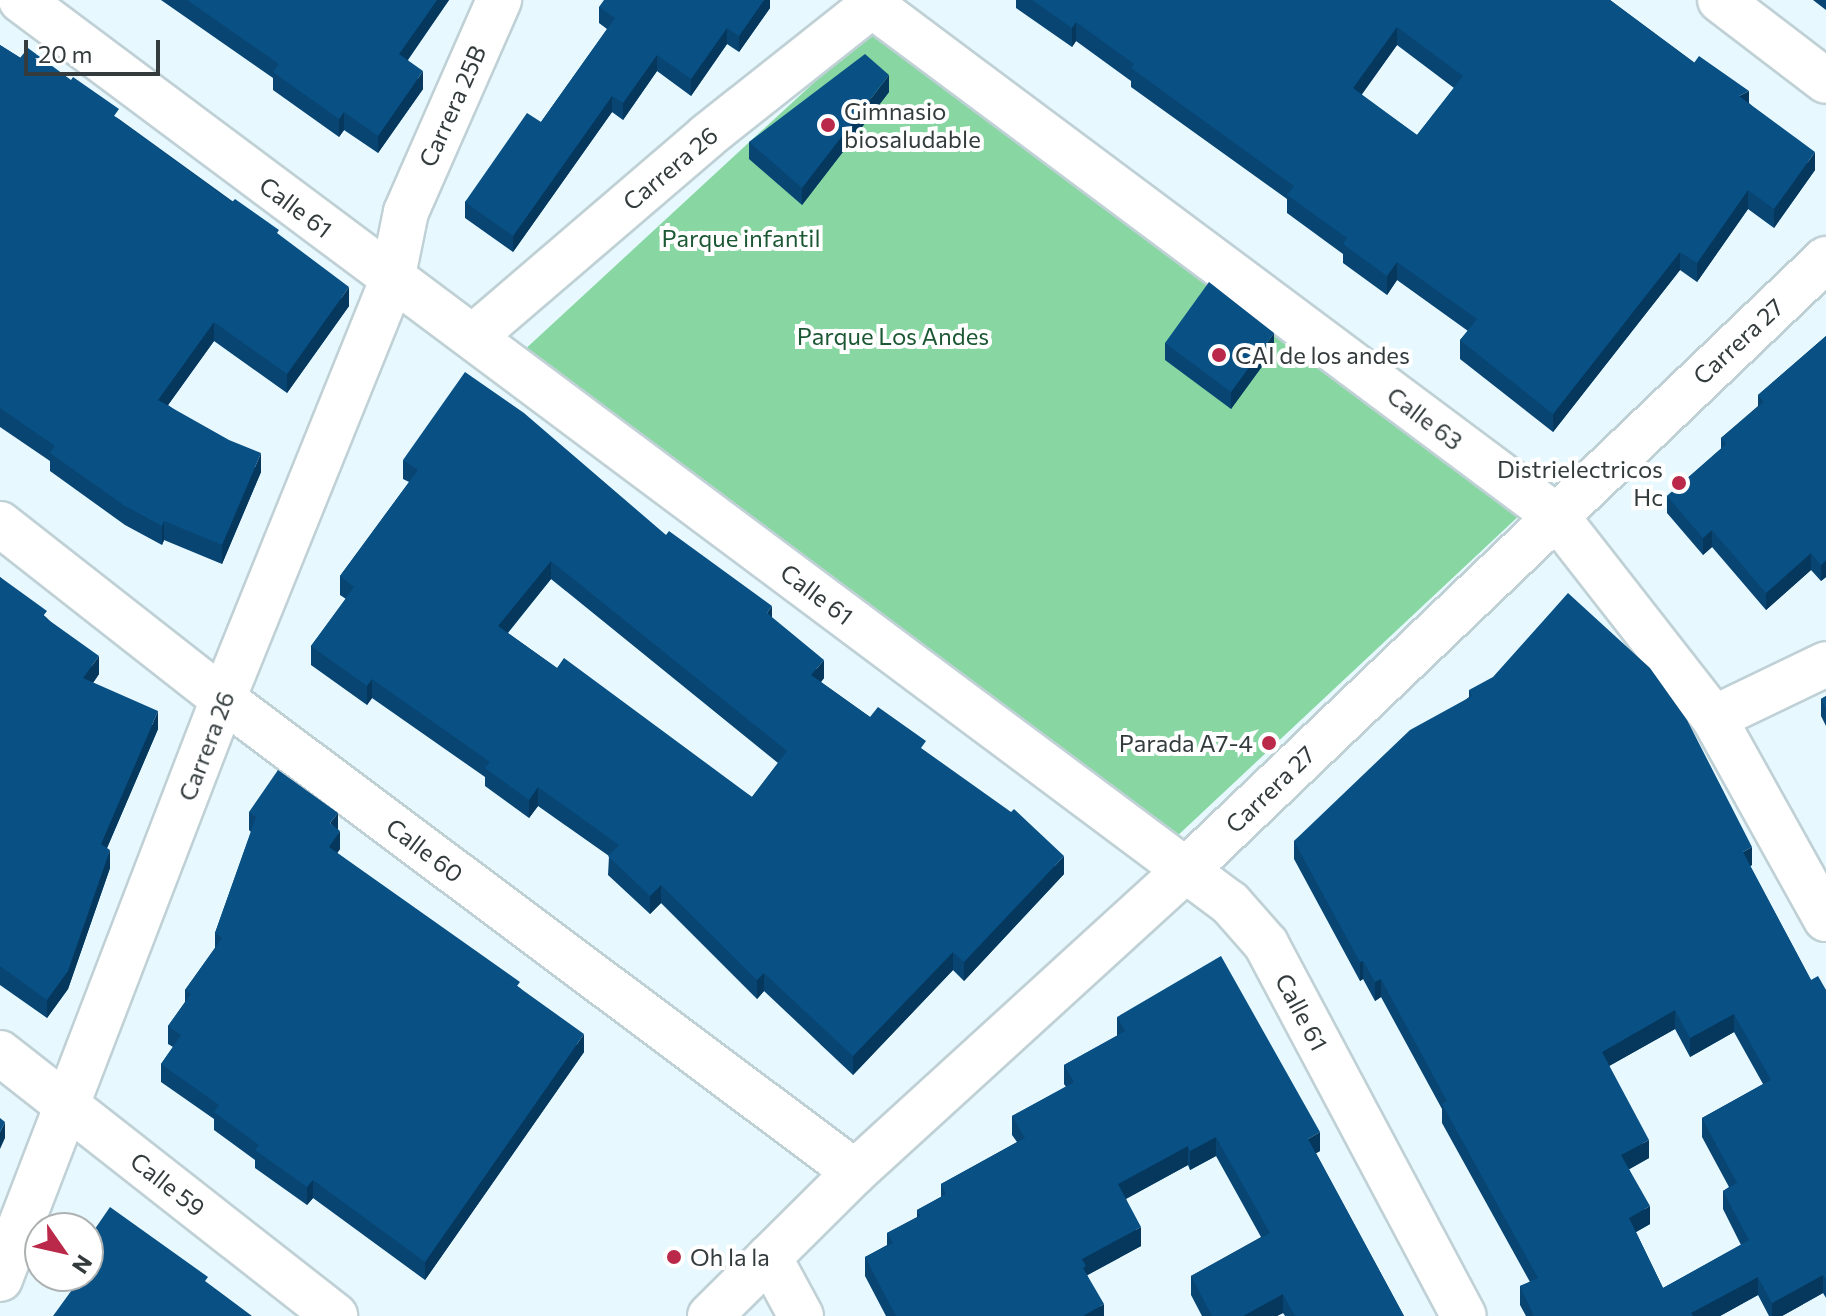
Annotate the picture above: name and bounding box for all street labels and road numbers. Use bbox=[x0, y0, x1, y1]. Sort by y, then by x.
street label: Carrera 25B bbox=[413, 41, 491, 171]
street label: Carrera 26 bbox=[617, 120, 723, 216]
street label: Calle 61 bbox=[254, 170, 338, 244]
street label: Carrera 27 bbox=[1687, 292, 1789, 390]
street label: Calle 63 bbox=[1382, 380, 1468, 456]
street label: Calle 61 bbox=[775, 557, 859, 631]
street label: Carrera 26 bbox=[172, 687, 240, 805]
street label: Carrera 27 bbox=[1219, 739, 1321, 839]
street label: Calle 60 bbox=[381, 812, 469, 888]
street label: Calle 61 bbox=[1270, 968, 1334, 1056]
street label: Calle 59 bbox=[125, 1146, 211, 1222]

